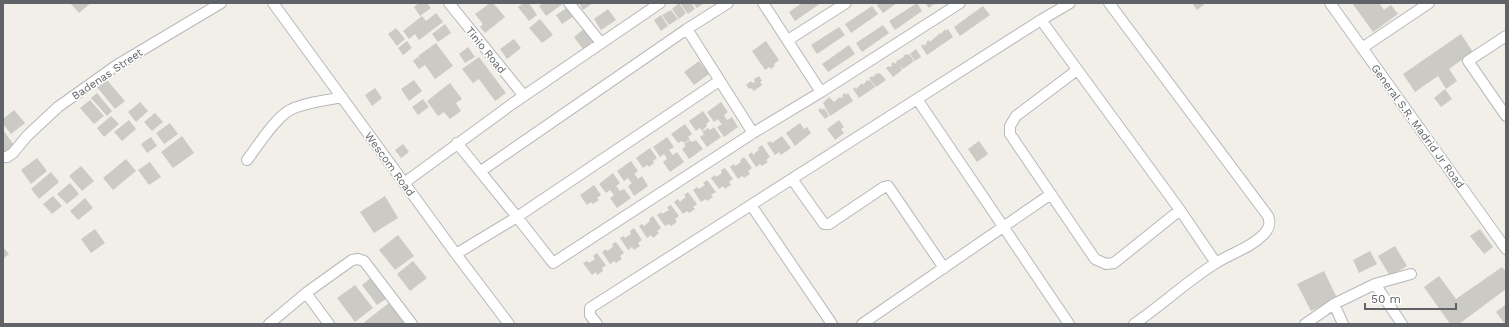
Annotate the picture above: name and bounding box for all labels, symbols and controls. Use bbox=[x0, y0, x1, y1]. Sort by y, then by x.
street label: Tinio Road bbox=[463, 24, 508, 76]
street label: Badenas Street bbox=[70, 46, 145, 103]
street label: General S.R. Madrid Jr Road bbox=[1368, 62, 1467, 191]
street label: Wescom Road bbox=[362, 130, 417, 199]
scale bar bbox=[1365, 285, 1456, 311]
text: 50 m bbox=[1371, 292, 1401, 306]

